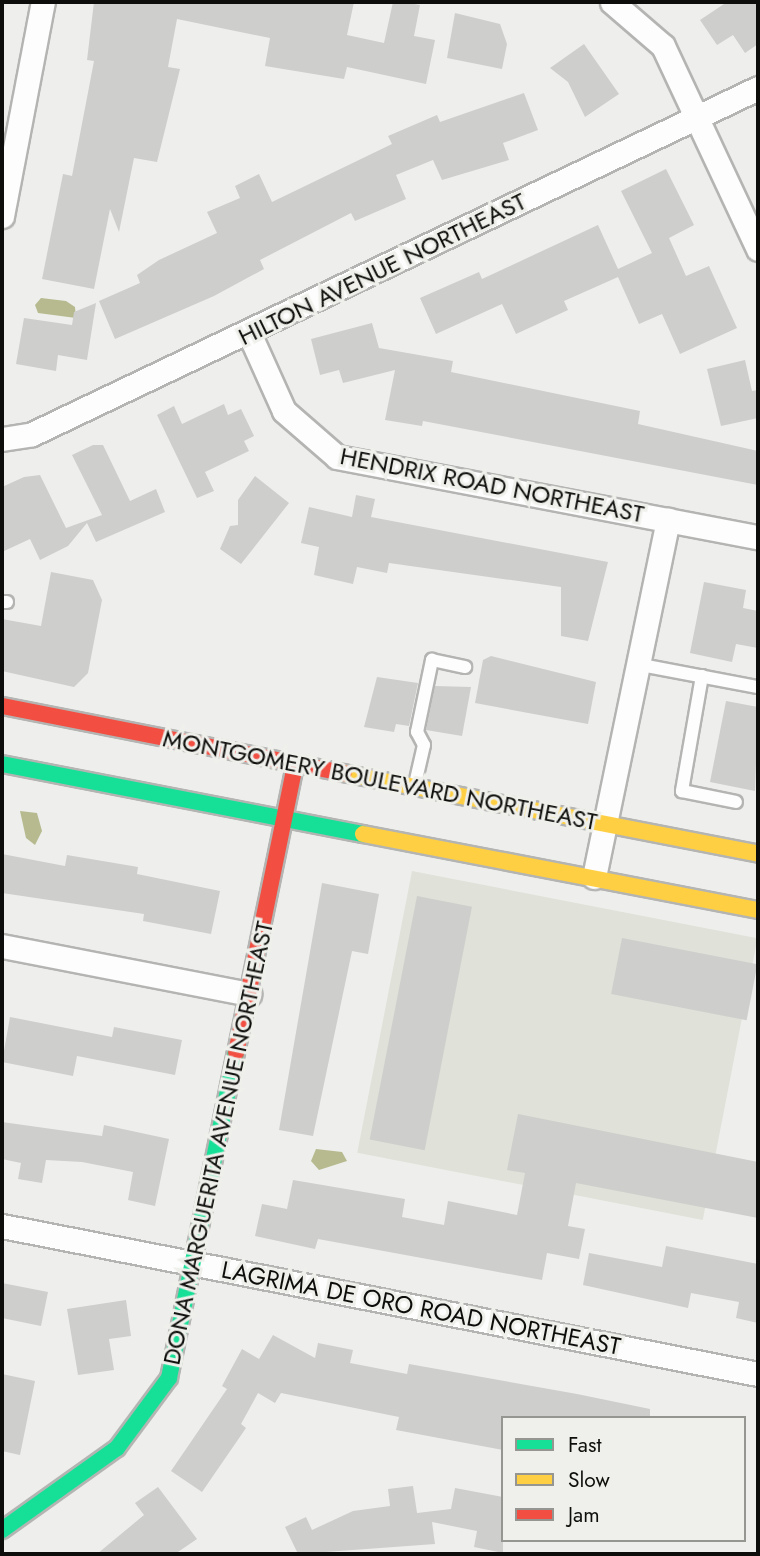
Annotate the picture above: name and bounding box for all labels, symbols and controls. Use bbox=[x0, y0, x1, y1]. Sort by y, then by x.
street label: HILTON AVENUE NORTHEAST bbox=[234, 187, 530, 351]
street label: HENDRIX ROAD NORTHEAST bbox=[338, 441, 646, 529]
street label: MONTGOMERY BOULEVARD NORTHEAST bbox=[161, 724, 599, 836]
street label: DONA MARGUERITA AVENUE NORTHEAST bbox=[157, 919, 279, 1367]
street label: LAGRIMA DE ORO ROAD NORTHEAST bbox=[219, 1255, 623, 1361]
legend bbox=[501, 1416, 746, 1542]
text: Fast bbox=[568, 1430, 601, 1460]
text: Slow bbox=[568, 1465, 610, 1495]
text: Jam bbox=[568, 1500, 600, 1530]

